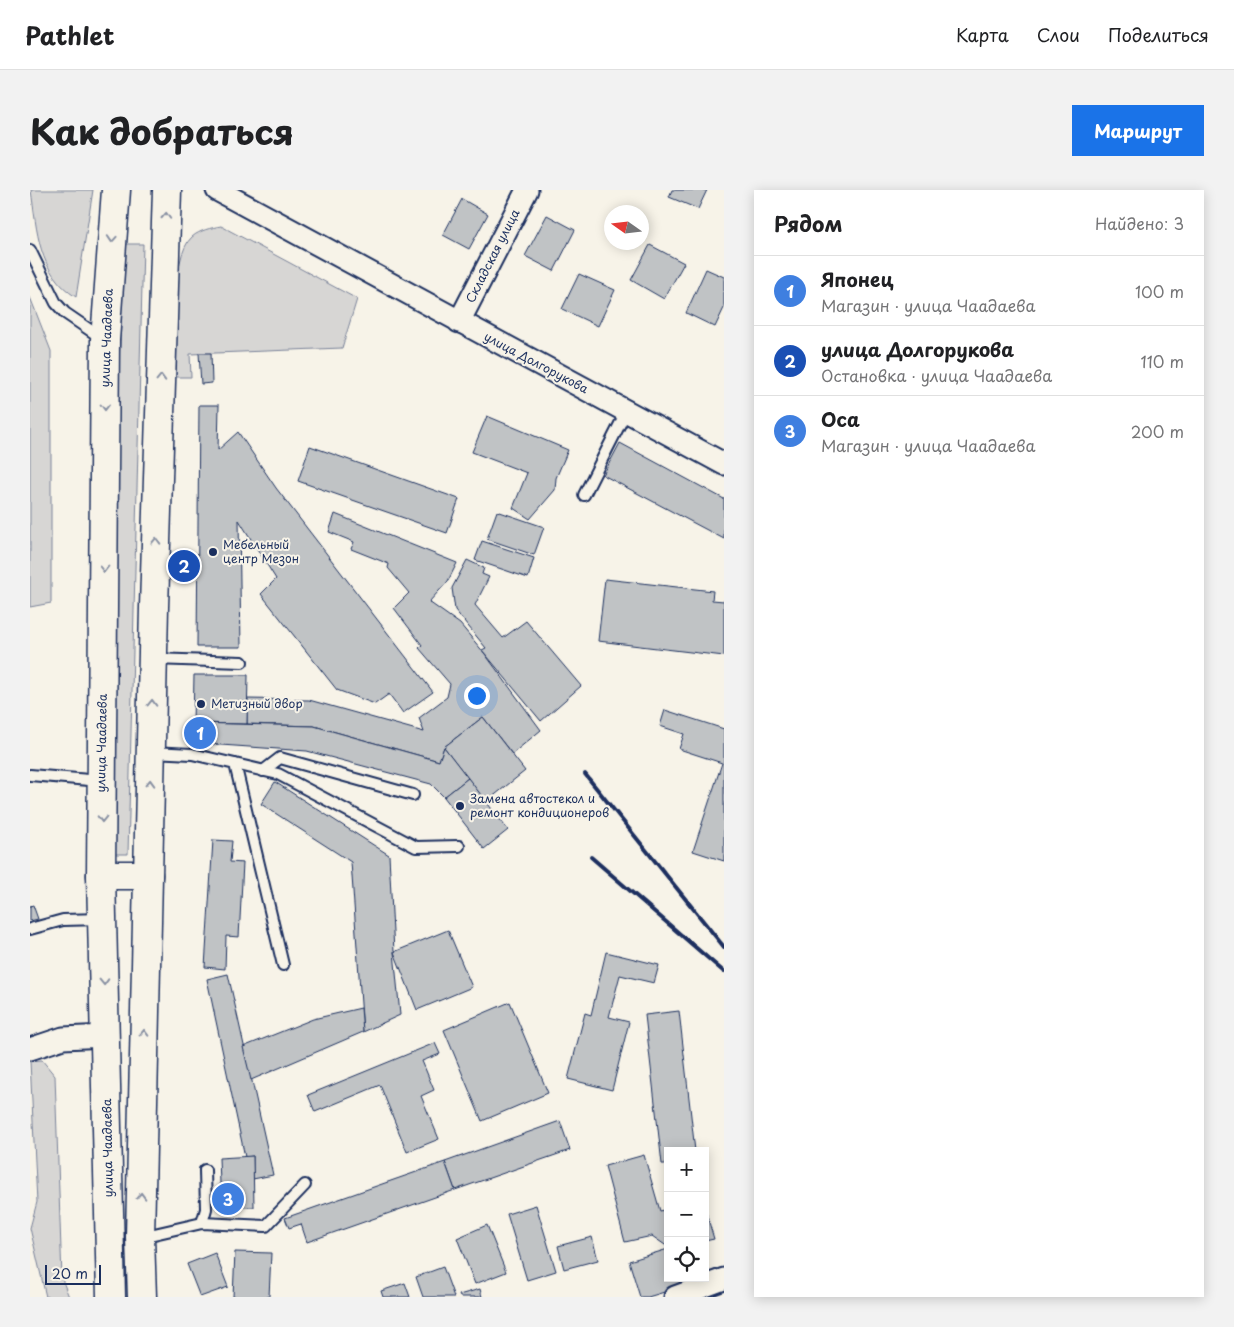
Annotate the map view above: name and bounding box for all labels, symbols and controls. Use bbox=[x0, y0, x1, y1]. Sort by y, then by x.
text: Pathlet bbox=[25, 17, 115, 53]
text: Карта bbox=[956, 21, 1009, 48]
text: Слои bbox=[1037, 21, 1080, 48]
text: Поделиться bbox=[1108, 21, 1209, 48]
text: Как добраться bbox=[30, 104, 294, 157]
button: Маршрут bbox=[1072, 105, 1204, 156]
street label: Складская улица bbox=[461, 205, 524, 305]
north arrow bbox=[604, 205, 649, 250]
text: Рядом bbox=[774, 207, 842, 239]
text: Найдено: 3 bbox=[1095, 211, 1184, 235]
one-way arrow bbox=[161, 212, 172, 220]
one-way arrow bbox=[107, 235, 118, 243]
text: Японец bbox=[821, 265, 893, 293]
text: 1 bbox=[786, 279, 794, 303]
text: 100 m bbox=[1135, 279, 1184, 303]
street label: улица Чаадаева bbox=[95, 288, 117, 388]
text: Магазин · улица Чаадаева bbox=[821, 293, 1035, 317]
street label: улица Долгорукова bbox=[481, 327, 592, 398]
text: улица Долгорукова bbox=[821, 335, 1014, 363]
text: 2 bbox=[784, 349, 796, 373]
text: 110 m bbox=[1141, 349, 1184, 373]
text: Остановка · улица Чаадаева bbox=[821, 363, 1052, 387]
one-way arrow bbox=[155, 374, 166, 382]
one-way arrow bbox=[100, 403, 110, 411]
text: Оса bbox=[821, 405, 860, 433]
text: 3 bbox=[785, 419, 795, 443]
text: 200 m bbox=[1131, 419, 1184, 443]
text: Магазин · улица Чаадаева bbox=[821, 433, 1035, 457]
place label: Мебельный центр Мезон bbox=[223, 535, 299, 567]
one-way arrow bbox=[150, 536, 161, 544]
marker: Мебельный центр Мезон bbox=[207, 546, 219, 558]
pin: 2 bbox=[168, 547, 200, 585]
one-way arrow bbox=[99, 566, 109, 573]
your location bbox=[464, 683, 490, 709]
street label: улица Чаадаева bbox=[91, 693, 111, 792]
place label: Метизный двор bbox=[211, 694, 303, 712]
marker: Метизный двор bbox=[195, 698, 207, 710]
one-way arrow bbox=[147, 699, 157, 706]
pin: 1 bbox=[184, 714, 216, 752]
one-way arrow bbox=[145, 779, 155, 787]
place label: Замена автостекол и ремонт кондиционеров bbox=[470, 789, 609, 821]
marker: Замена автостекол и ремонт кондиционеров bbox=[454, 800, 466, 812]
one-way arrow bbox=[97, 816, 107, 823]
one-way arrow bbox=[99, 978, 109, 986]
one-way arrow bbox=[139, 1029, 150, 1037]
street label: улица Чаадаева bbox=[97, 1098, 117, 1197]
map controls bbox=[664, 1147, 709, 1282]
button: + bbox=[664, 1147, 709, 1192]
pin: 3 bbox=[212, 1180, 244, 1218]
one-way arrow bbox=[136, 1192, 146, 1200]
button: − bbox=[664, 1192, 709, 1237]
button: locate bbox=[664, 1237, 709, 1282]
scale bar bbox=[45, 1262, 101, 1285]
text: 20 m bbox=[52, 1263, 88, 1284]

